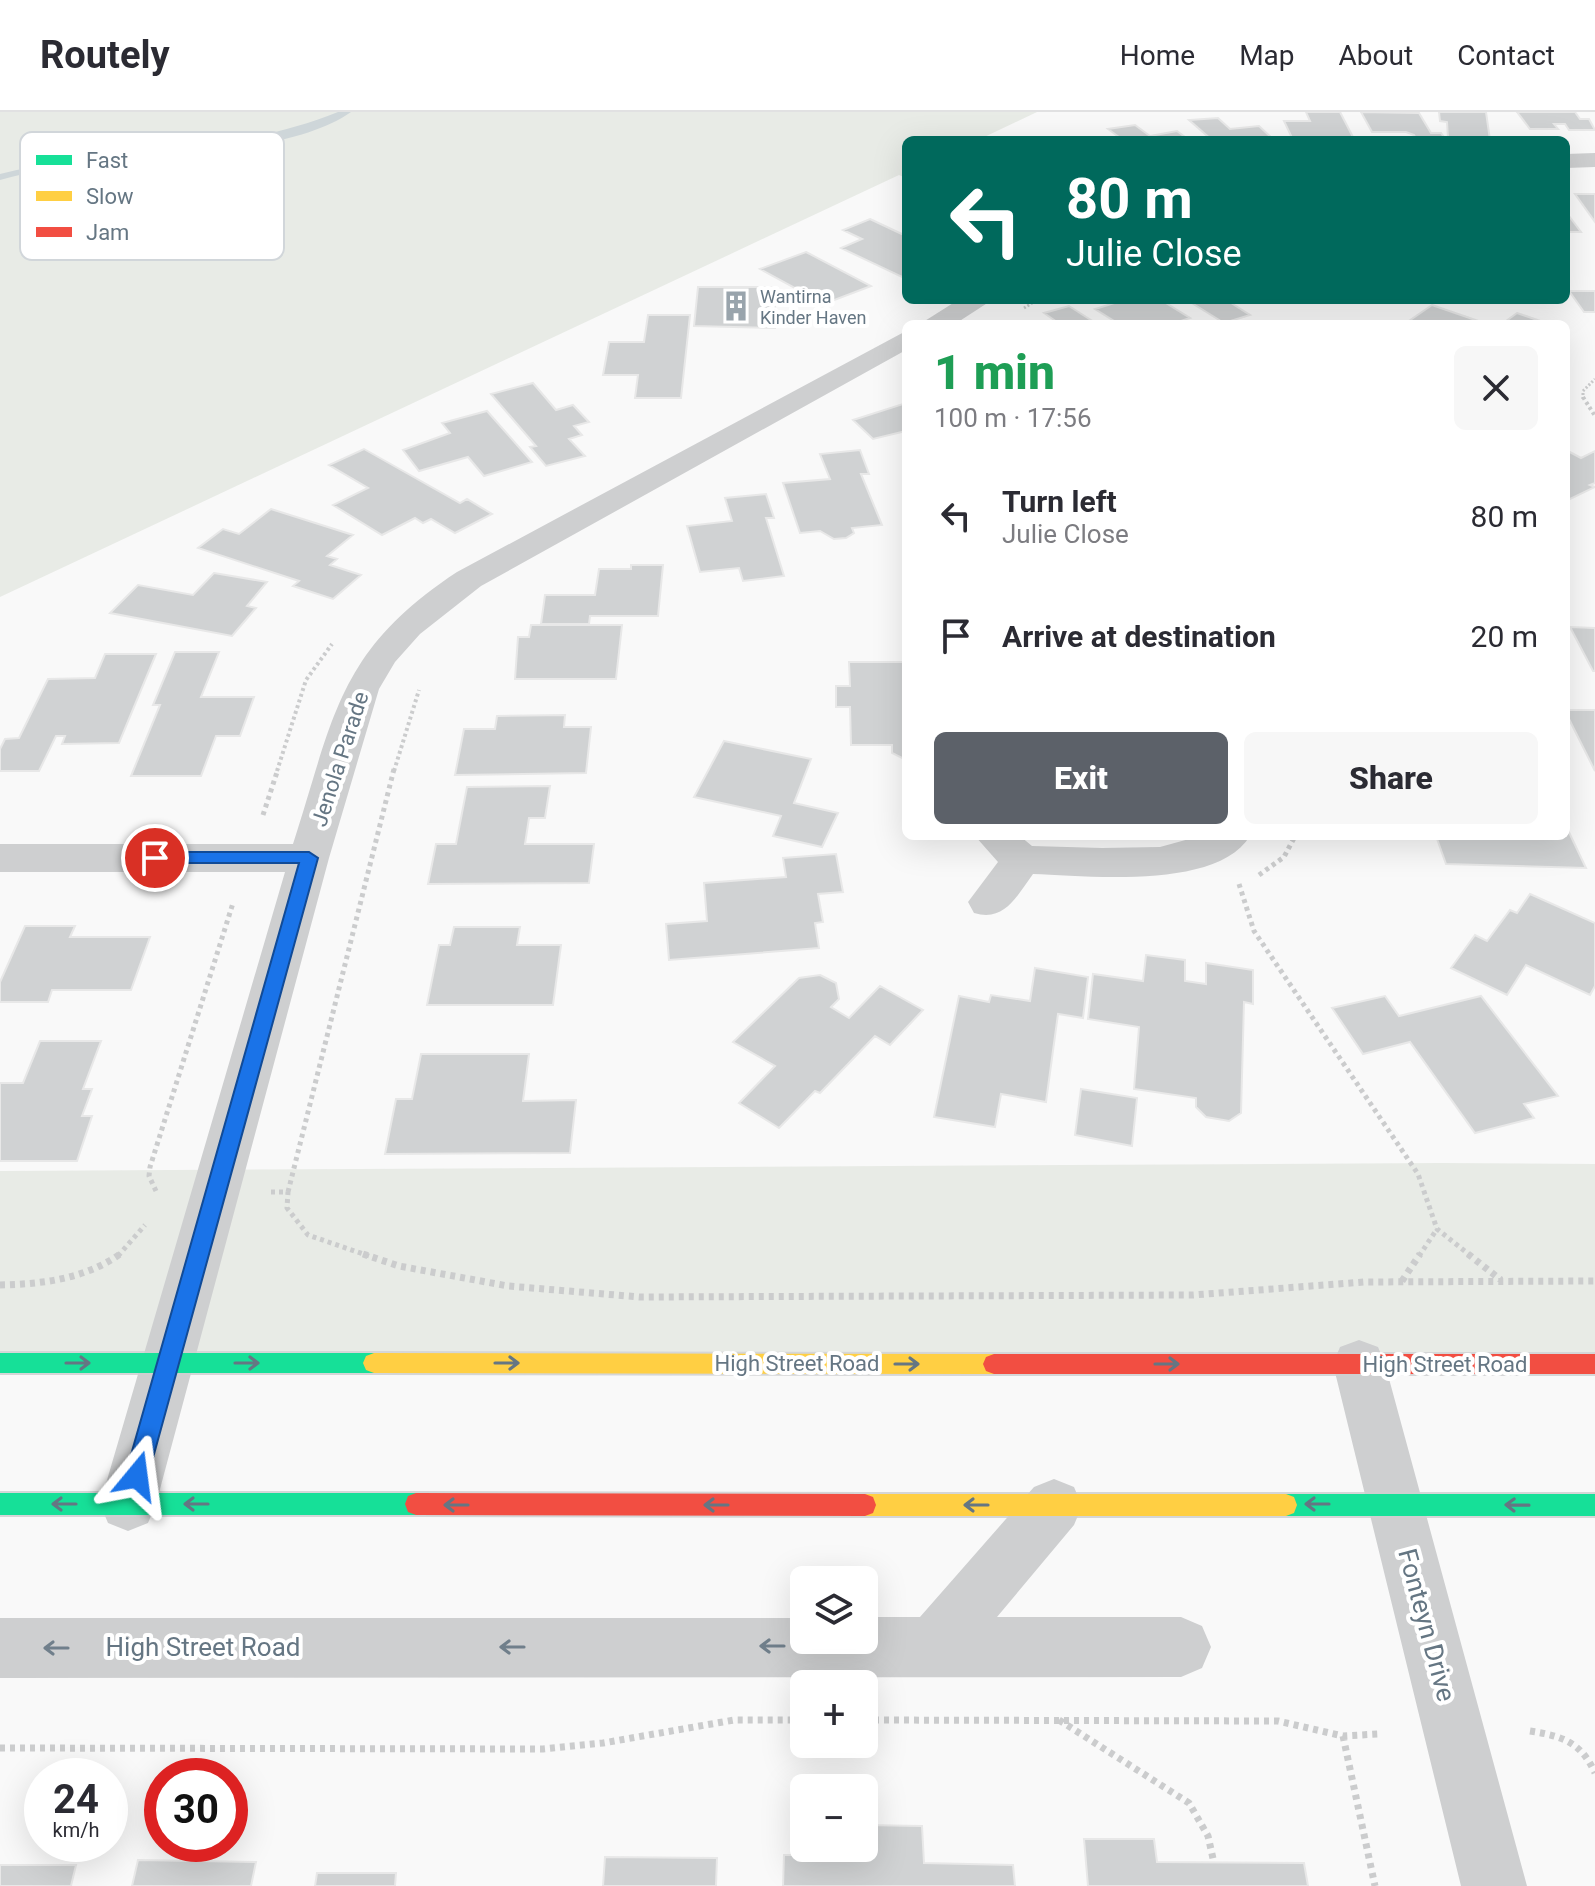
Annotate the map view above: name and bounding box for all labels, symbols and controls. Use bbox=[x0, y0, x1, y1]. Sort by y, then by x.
text: Routely bbox=[40, 33, 170, 77]
text: Home bbox=[1120, 39, 1195, 72]
text: Map bbox=[1239, 39, 1295, 72]
text: About bbox=[1339, 39, 1413, 72]
text: Contact bbox=[1457, 39, 1555, 72]
legend bbox=[20, 132, 284, 260]
text: Fast bbox=[86, 148, 128, 173]
text: 80 m bbox=[1066, 166, 1193, 232]
icon: left bbox=[934, 168, 1038, 272]
text: Slow bbox=[86, 184, 134, 209]
text: Jam bbox=[86, 220, 129, 245]
text: Julie Close bbox=[1066, 233, 1242, 275]
place label: Wantirna Kinder Haven bbox=[760, 286, 866, 328]
building icon: Wantirna Kinder Haven bbox=[719, 289, 753, 323]
text: 1 min bbox=[934, 344, 1055, 401]
button: close bbox=[1454, 346, 1538, 430]
text: 100 m · 17:56 bbox=[934, 403, 1092, 433]
text: Turn left bbox=[1002, 484, 1117, 519]
icon: left bbox=[934, 494, 978, 538]
text: 80 m bbox=[1471, 499, 1538, 534]
text: Julie Close bbox=[1002, 519, 1129, 549]
icon: arrive bbox=[934, 614, 978, 658]
text: Arrive at destination bbox=[1002, 619, 1276, 654]
text: 20 m bbox=[1471, 619, 1538, 654]
street label: Jenola Parade bbox=[306, 689, 374, 829]
button: Exit bbox=[934, 732, 1228, 824]
button: Share bbox=[1244, 732, 1538, 824]
pin bbox=[121, 824, 189, 892]
icon: arrive bbox=[133, 836, 177, 880]
street label: High Street Road bbox=[715, 1351, 879, 1376]
street label: High Street Road bbox=[1363, 1352, 1527, 1377]
one-way arrow bbox=[64, 1355, 91, 1371]
one-way arrow bbox=[233, 1355, 260, 1371]
one-way arrow bbox=[493, 1355, 520, 1371]
one-way arrow bbox=[893, 1356, 920, 1371]
one-way arrow bbox=[1153, 1356, 1180, 1372]
position arrow bbox=[95, 1434, 179, 1518]
one-way arrow bbox=[51, 1496, 78, 1512]
one-way arrow bbox=[183, 1496, 210, 1512]
one-way arrow bbox=[1304, 1496, 1331, 1512]
one-way arrow bbox=[443, 1497, 470, 1513]
one-way arrow bbox=[703, 1497, 730, 1513]
one-way arrow bbox=[963, 1497, 990, 1513]
one-way arrow bbox=[1504, 1497, 1531, 1512]
street label: Fonteyn Drive bbox=[1392, 1545, 1462, 1705]
map controls bbox=[790, 1566, 878, 1862]
button: layers bbox=[790, 1566, 878, 1654]
street label: High Street Road bbox=[106, 1632, 300, 1662]
one-way arrow bbox=[759, 1638, 786, 1654]
one-way arrow bbox=[499, 1639, 526, 1655]
one-way arrow bbox=[43, 1640, 70, 1655]
button: + bbox=[790, 1670, 878, 1758]
speed limit sign: 30 bbox=[144, 1758, 248, 1862]
button: − bbox=[790, 1774, 878, 1862]
text: 24 bbox=[53, 1776, 99, 1823]
text: km/h bbox=[53, 1818, 99, 1842]

